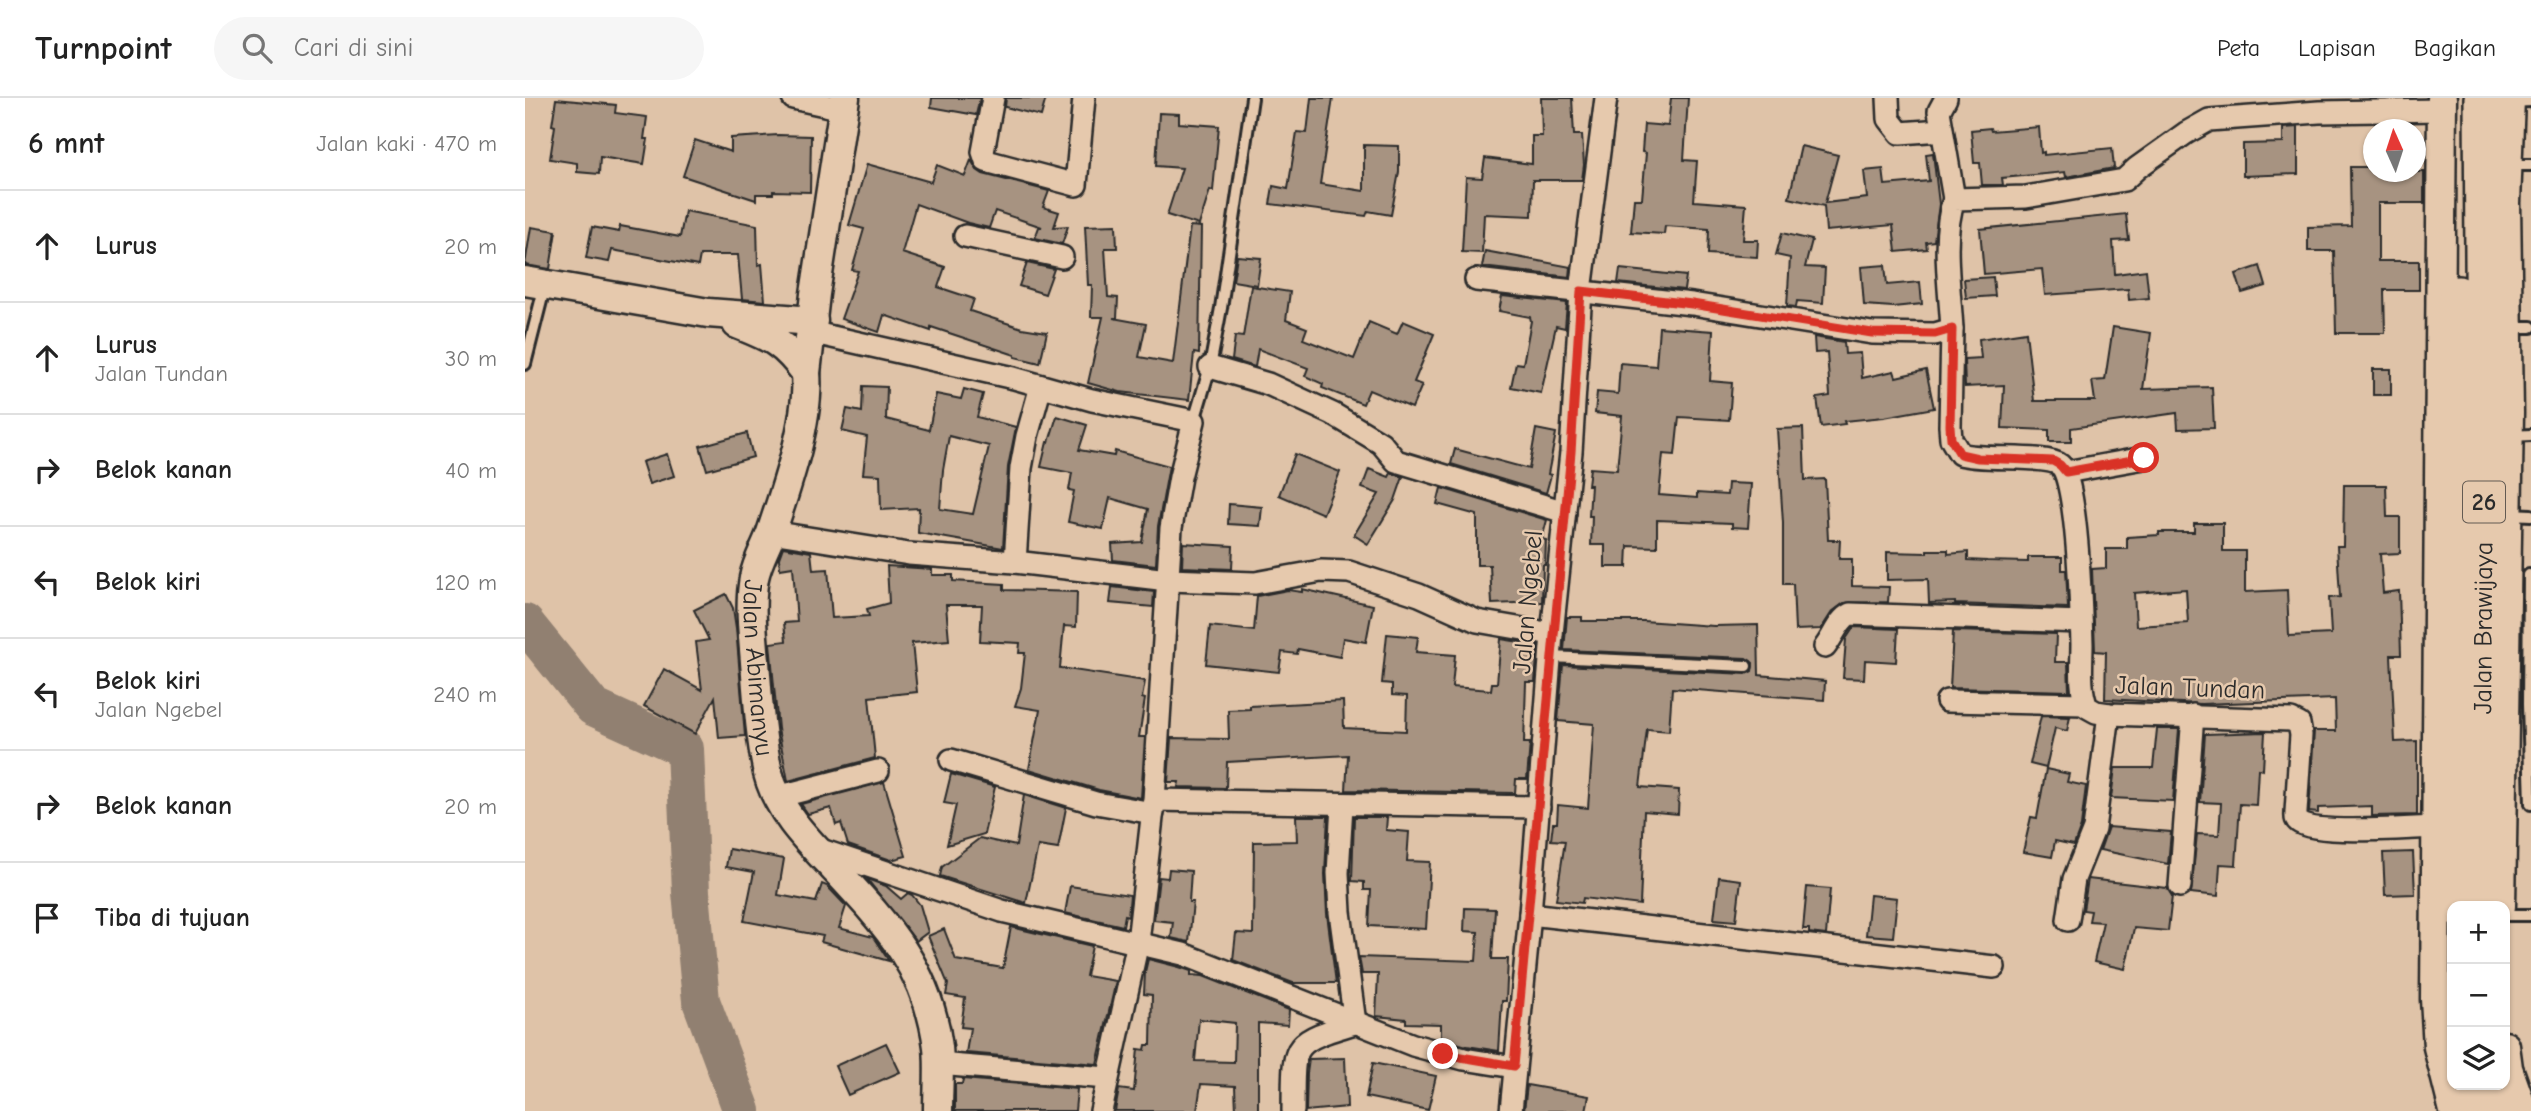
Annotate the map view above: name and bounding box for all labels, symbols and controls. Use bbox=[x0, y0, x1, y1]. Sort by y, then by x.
search box bbox=[214, 17, 704, 80]
text: Turnpoint bbox=[35, 29, 172, 67]
icon: search bbox=[238, 29, 276, 67]
text: Cari di sini bbox=[294, 33, 413, 63]
text: Peta bbox=[2217, 34, 2260, 62]
text: Lapisan bbox=[2298, 34, 2376, 62]
text: Bagikan bbox=[2414, 34, 2496, 62]
north arrow bbox=[2363, 119, 2426, 182]
text: 6 mnt bbox=[28, 126, 104, 161]
text: Jalan kaki · 470 m bbox=[316, 130, 497, 157]
icon: ahead bbox=[28, 227, 66, 265]
text: Lurus bbox=[95, 231, 157, 261]
text: 20 m bbox=[444, 233, 497, 260]
text: Lurus bbox=[95, 330, 157, 360]
icon: ahead bbox=[28, 339, 66, 377]
text: 30 m bbox=[445, 345, 497, 372]
text: Jalan Tundan bbox=[95, 360, 228, 387]
route start bbox=[2128, 442, 2159, 473]
icon: right bbox=[28, 451, 66, 489]
text: Belok kanan bbox=[95, 455, 232, 485]
text: 40 m bbox=[445, 457, 497, 484]
road number: 26 bbox=[2463, 482, 2505, 522]
street label: Jalan Ngebel bbox=[1507, 529, 1549, 675]
street label: Jalan Brawijaya bbox=[2468, 542, 2499, 714]
icon: left bbox=[28, 563, 66, 601]
text: Belok kiri bbox=[95, 567, 201, 597]
text: 120 m bbox=[435, 569, 497, 596]
street label: Jalan Abimanyu bbox=[736, 578, 779, 758]
text: Belok kiri bbox=[95, 666, 201, 696]
street label: Jalan Tundan bbox=[2114, 670, 2266, 706]
icon: left bbox=[28, 675, 66, 713]
text: 240 m bbox=[433, 681, 497, 708]
text: Jalan Ngebel bbox=[95, 696, 222, 723]
icon: right bbox=[28, 787, 66, 825]
text: Belok kanan bbox=[95, 791, 232, 821]
text: 20 m bbox=[444, 793, 497, 820]
icon: arrive bbox=[28, 899, 66, 937]
map controls bbox=[2447, 901, 2510, 1090]
button: + bbox=[2447, 901, 2510, 964]
text: Tiba di tujuan bbox=[95, 903, 250, 933]
button: − bbox=[2447, 964, 2510, 1027]
button: layers bbox=[2447, 1027, 2510, 1090]
route end bbox=[1427, 1038, 1458, 1069]

